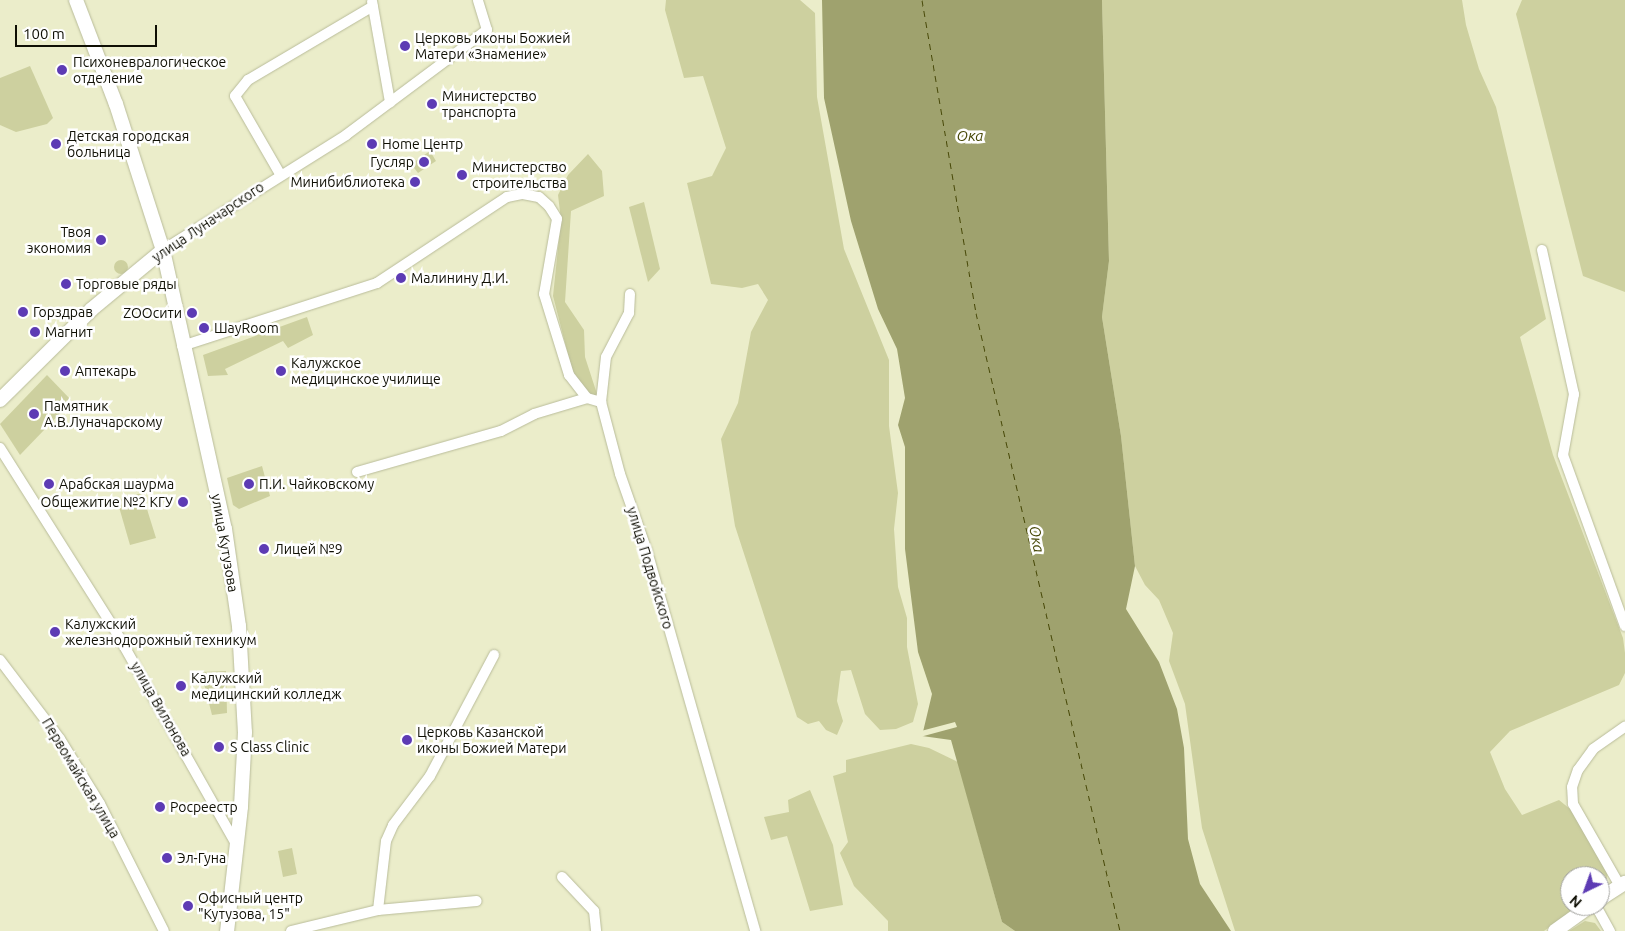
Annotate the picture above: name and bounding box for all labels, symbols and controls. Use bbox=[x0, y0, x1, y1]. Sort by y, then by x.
scale bar bbox=[18, 15, 160, 47]
text: 100 m bbox=[23, 25, 65, 42]
place label: Церковь иконы Божией Матери «Знамение» bbox=[415, 30, 571, 62]
marker: Церковь иконы Божией Матери «Знамение» bbox=[399, 40, 411, 52]
place label: Психоневралогическое отделение bbox=[73, 54, 226, 86]
marker: Психоневралогическое отделение bbox=[55, 63, 69, 77]
place label: Министерство транспорта bbox=[442, 88, 537, 120]
marker: Министерство транспорта bbox=[426, 98, 438, 110]
water label: Ока bbox=[957, 127, 983, 145]
place label: Детская городская больница bbox=[67, 128, 189, 160]
place label: Home Центр bbox=[382, 136, 463, 152]
marker: Детская городская больница bbox=[49, 137, 63, 151]
marker: Home Центр bbox=[366, 138, 378, 150]
place label: Гусляр bbox=[370, 154, 414, 170]
marker: Гусляр bbox=[418, 156, 430, 168]
place label: Министерство строительства bbox=[472, 159, 567, 192]
marker: Министерство строительства bbox=[456, 169, 468, 181]
place label: Минибиблиотека bbox=[290, 174, 405, 190]
marker: Минибиблиотека bbox=[409, 176, 421, 188]
street label: улица Луначарского bbox=[149, 178, 267, 266]
place label: Твоя экономия bbox=[27, 224, 91, 256]
marker: Твоя экономия bbox=[95, 234, 107, 246]
place label: Малинину Д.И. bbox=[411, 270, 508, 286]
marker: Малинину Д.И. bbox=[395, 272, 407, 284]
place label: Торговые ряды bbox=[76, 276, 177, 292]
marker: Торговые ряды bbox=[60, 278, 72, 290]
place label: Горздрав bbox=[33, 304, 93, 320]
place label: ZOOсити bbox=[123, 305, 182, 321]
marker: Горздрав bbox=[17, 306, 29, 318]
marker: ZOOсити bbox=[186, 307, 198, 319]
place label: ШауRoom bbox=[214, 320, 279, 336]
marker: ШауRoom bbox=[198, 322, 210, 334]
place label: Магнит bbox=[45, 324, 93, 340]
marker: Магнит bbox=[29, 326, 41, 338]
place label: Калужское медицинское училище bbox=[291, 355, 441, 388]
place label: Аптекарь bbox=[75, 363, 136, 379]
marker: Аптекарь bbox=[59, 365, 71, 377]
marker: Калужское медицинское училище bbox=[275, 365, 287, 377]
place label: Памятник А.В.Луначарскому bbox=[44, 398, 162, 431]
marker: Памятник А.В.Луначарскому bbox=[28, 408, 40, 420]
place label: Арабская шаурма bbox=[59, 476, 174, 492]
place label: П.И. Чайковскому bbox=[259, 476, 374, 492]
marker: Арабская шаурма bbox=[43, 478, 55, 490]
marker: П.И. Чайковскому bbox=[243, 478, 255, 490]
street label: улица Кутузова bbox=[208, 492, 242, 594]
place label: Общежитие №2 КГУ bbox=[41, 494, 173, 510]
marker: Общежитие №2 КГУ bbox=[177, 496, 189, 508]
street label: улица Подвойского bbox=[623, 505, 677, 631]
water label: Ока bbox=[1026, 524, 1048, 554]
place label: Лицей №9 bbox=[274, 541, 343, 557]
marker: Лицей №9 bbox=[258, 543, 270, 555]
place label: Калужский железнодорожный техникум bbox=[65, 616, 257, 648]
marker: Калужский железнодорожный техникум bbox=[49, 626, 61, 638]
street label: улица Вилонова bbox=[127, 659, 195, 759]
place label: Калужский медицинский колледж bbox=[191, 670, 342, 702]
marker: Калужский медицинский колледж bbox=[175, 680, 187, 692]
street label: Первомайская улица bbox=[38, 715, 124, 841]
place label: Церковь Казанской иконы Божией Матери bbox=[417, 724, 567, 756]
marker: Церковь Казанской иконы Божией Матери bbox=[401, 734, 413, 746]
place label: S Class Clinic bbox=[230, 739, 309, 755]
marker: S Class Clinic bbox=[212, 740, 226, 754]
place label: Росреестр bbox=[170, 799, 238, 815]
marker: Росреестр bbox=[154, 801, 166, 813]
place label: Эл-Гуна bbox=[177, 850, 226, 866]
marker: Эл-Гуна bbox=[161, 852, 173, 864]
north arrow bbox=[1560, 866, 1610, 916]
place label: Офисный центр "Кутузова, 15" bbox=[198, 890, 303, 922]
text: N bbox=[1566, 892, 1585, 911]
marker: Офисный центр "Кутузова, 15" bbox=[182, 900, 194, 912]

